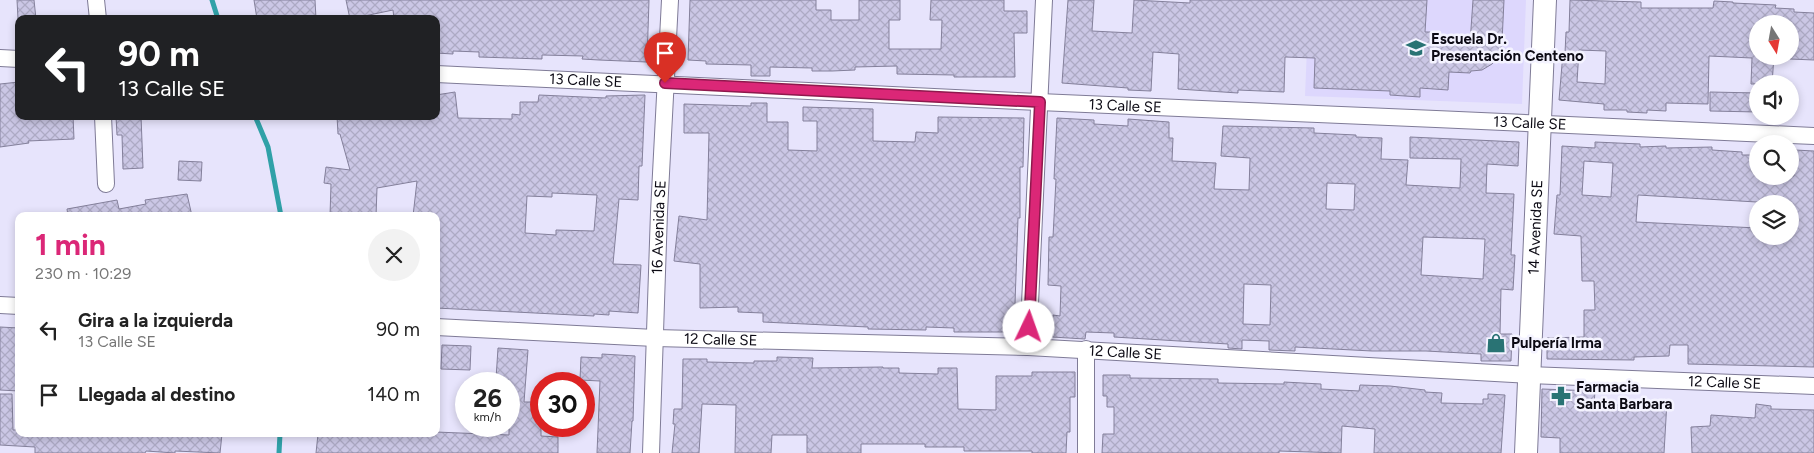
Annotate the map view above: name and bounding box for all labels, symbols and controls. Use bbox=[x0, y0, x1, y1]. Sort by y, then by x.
north arrow bbox=[1749, 15, 1799, 65]
map controls bbox=[1749, 15, 1799, 245]
place label: Escuela Dr. Presentación Centeno bbox=[1431, 30, 1584, 65]
pin bbox=[644, 32, 686, 83]
text: 90 m bbox=[118, 33, 200, 75]
icon: left bbox=[35, 35, 100, 100]
school or university icon: Escuela Dr. Presentación Centeno bbox=[1405, 37, 1427, 59]
icon: arrive bbox=[651, 39, 679, 67]
street label: 13 Calle SE bbox=[549, 70, 623, 91]
text: 13 Calle SE bbox=[118, 75, 225, 102]
button: sound bbox=[1749, 75, 1799, 125]
street label: 13 Calle SE bbox=[1088, 95, 1162, 117]
street label: 13 Calle SE bbox=[1493, 112, 1567, 134]
button: search bbox=[1749, 135, 1799, 185]
street label: 14 Avenida SE bbox=[1524, 179, 1546, 275]
street label: 16 Avenida SE bbox=[648, 180, 670, 275]
button: layers bbox=[1749, 195, 1799, 245]
text: 1 min bbox=[35, 226, 106, 263]
button: close bbox=[368, 229, 420, 281]
text: 230 m · 10:29 bbox=[35, 264, 131, 283]
position arrow bbox=[1002, 300, 1054, 352]
text: Gira a la izquierda bbox=[78, 309, 233, 332]
icon: left bbox=[35, 316, 63, 344]
text: 90 m bbox=[376, 318, 420, 341]
street label: 12 Calle SE bbox=[684, 330, 758, 349]
text: 13 Calle SE bbox=[78, 332, 156, 351]
shop icon: Pulpería Irma bbox=[1485, 332, 1507, 354]
place label: Pulpería Irma bbox=[1511, 334, 1602, 352]
street label: 12 Calle SE bbox=[1088, 341, 1163, 363]
speed limit sign: 30 bbox=[530, 372, 595, 437]
street label: 12 Calle SE bbox=[1688, 372, 1762, 393]
place label: Farmacia Santa Barbara bbox=[1576, 378, 1673, 413]
icon: arrive bbox=[35, 381, 63, 409]
text: Llegada al destino bbox=[78, 383, 235, 406]
text: 140 m bbox=[367, 383, 420, 406]
text: 26 bbox=[473, 383, 502, 413]
pharmacy icon: Farmacia Santa Barbara bbox=[1550, 385, 1572, 407]
text: km/h bbox=[474, 410, 501, 424]

